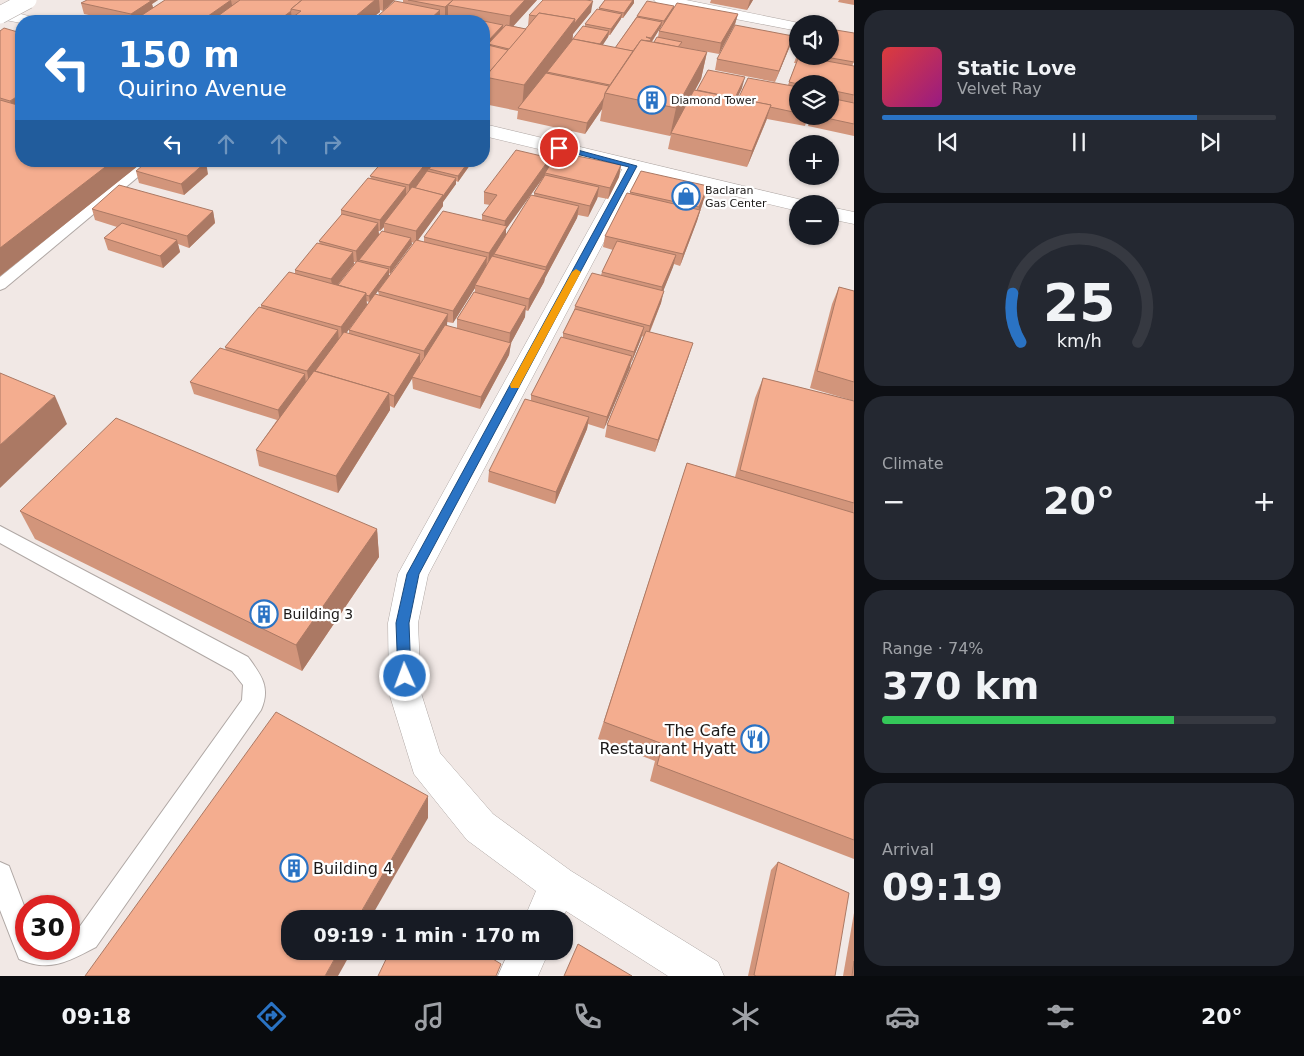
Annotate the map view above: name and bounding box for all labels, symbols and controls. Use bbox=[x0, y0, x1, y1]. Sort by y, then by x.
map controls bbox=[789, 15, 839, 245]
button: sound bbox=[789, 15, 839, 65]
icon: left bbox=[35, 35, 100, 100]
text: 150 m bbox=[118, 35, 240, 75]
text: Static Love bbox=[957, 57, 1077, 79]
button: layers bbox=[789, 75, 839, 125]
text: Quirino Avenue bbox=[118, 76, 287, 101]
text: Velvet Ray bbox=[957, 79, 1042, 98]
building icon: Diamond Tower bbox=[637, 85, 667, 115]
place label: Diamond Tower bbox=[671, 94, 757, 107]
pin bbox=[538, 127, 580, 169]
icon: previous bbox=[934, 128, 962, 156]
icon: pause bbox=[1065, 128, 1093, 156]
icon: next bbox=[1196, 128, 1224, 156]
icon: left bbox=[159, 130, 187, 158]
icon: ahead bbox=[212, 130, 240, 158]
icon: ahead bbox=[265, 130, 293, 158]
icon: right bbox=[318, 130, 346, 158]
icon: arrive bbox=[545, 134, 573, 162]
button: + bbox=[789, 135, 839, 185]
shop icon: Baclaran Gas Center bbox=[671, 181, 701, 211]
place label: Baclaran Gas Center bbox=[705, 184, 767, 210]
button: − bbox=[789, 195, 839, 245]
text: 25 bbox=[1043, 273, 1115, 333]
text: km/h bbox=[1056, 330, 1102, 351]
text: Climate bbox=[882, 454, 944, 473]
text: 20° bbox=[1043, 479, 1115, 523]
text: − bbox=[882, 485, 905, 518]
text: + bbox=[1253, 485, 1276, 518]
building icon: Building 3 bbox=[249, 599, 279, 629]
place label: Building 3 bbox=[283, 606, 353, 622]
text: Range · 74% bbox=[882, 639, 984, 658]
position arrow bbox=[378, 649, 430, 701]
text: 370 km bbox=[882, 664, 1039, 708]
place label: The Cafe Restaurant Hyatt bbox=[599, 721, 736, 758]
restaurant icon: The Cafe Restaurant Hyatt bbox=[740, 724, 770, 754]
text: Arrival bbox=[882, 840, 934, 859]
building icon: Building 4 bbox=[279, 853, 309, 883]
place label: Building 4 bbox=[313, 859, 393, 878]
text: 09:19 bbox=[882, 865, 1003, 909]
speed limit sign: 30 bbox=[15, 895, 80, 960]
text: 09:19 · 1 min · 170 m bbox=[313, 924, 541, 946]
icon: directions bbox=[254, 999, 289, 1034]
icon: music bbox=[412, 999, 447, 1034]
icon: phone bbox=[570, 999, 605, 1034]
icon: climate bbox=[728, 999, 763, 1034]
icon: car bbox=[885, 999, 920, 1034]
icon: filters bbox=[1043, 999, 1078, 1034]
text: 09:18 bbox=[61, 1004, 131, 1029]
text: 20° bbox=[1201, 1004, 1243, 1029]

